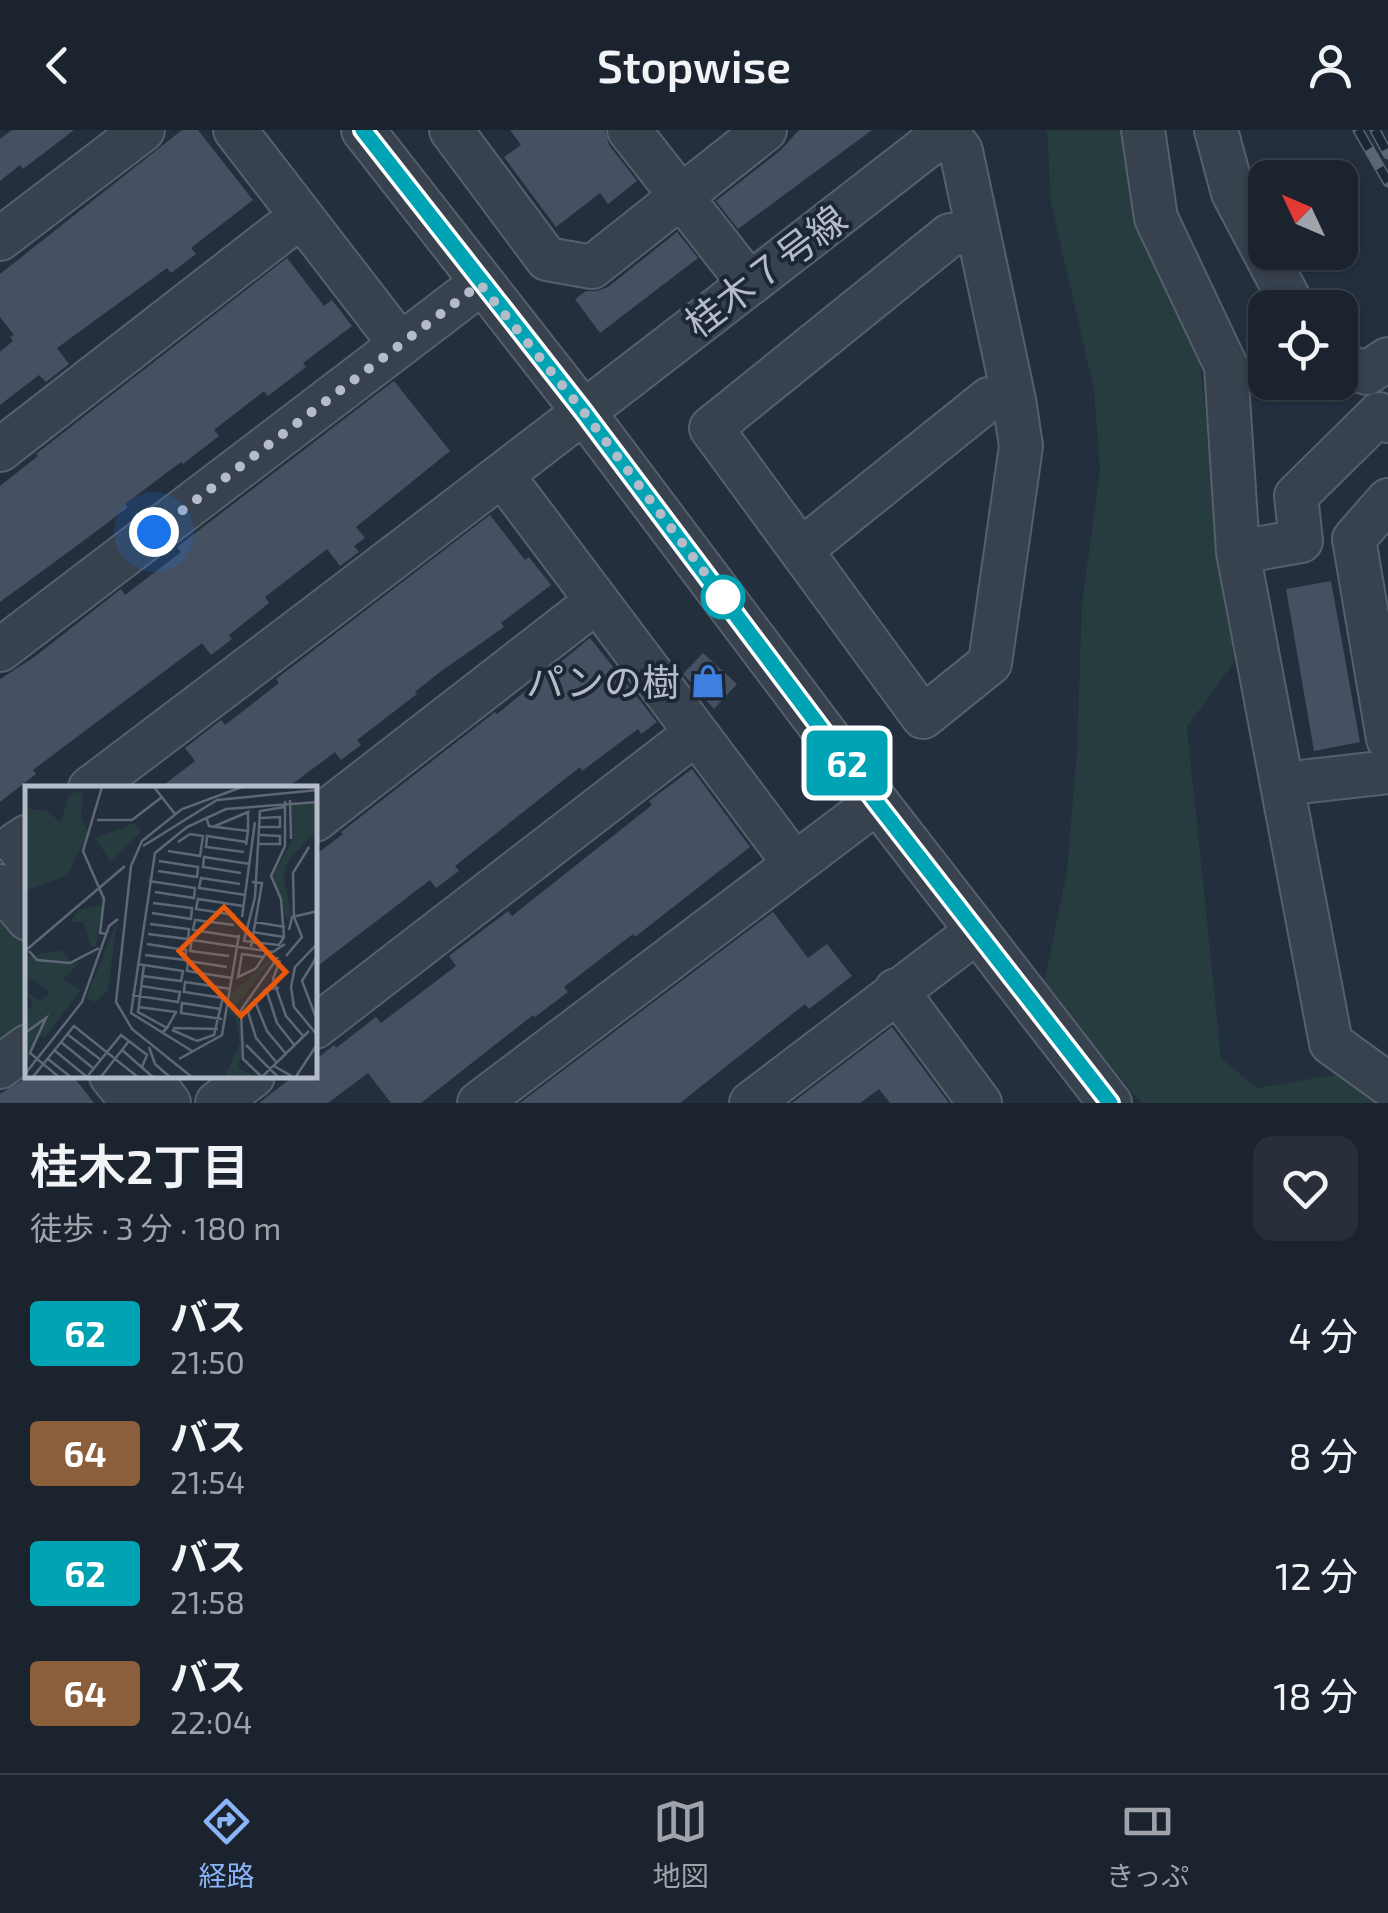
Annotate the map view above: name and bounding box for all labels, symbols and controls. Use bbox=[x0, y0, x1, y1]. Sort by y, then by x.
icon: back bbox=[30, 38, 85, 93]
text: Stopwise bbox=[597, 38, 791, 92]
icon: person bbox=[1303, 38, 1358, 93]
north arrow bbox=[1248, 160, 1358, 270]
map controls bbox=[1248, 160, 1358, 400]
street label: 桂木７号線 bbox=[675, 194, 855, 346]
button: locate bbox=[1248, 290, 1358, 400]
your location bbox=[129, 507, 179, 557]
unlabelled marker bbox=[702, 576, 744, 618]
place label: パンの樹 bbox=[526, 658, 680, 704]
shop icon: パンの樹 bbox=[689, 662, 727, 700]
line badge: 62 bbox=[802, 730, 892, 796]
text: 62 bbox=[827, 742, 868, 784]
inset map bbox=[25, 786, 318, 1078]
text: 桂木2丁目 bbox=[30, 1136, 250, 1194]
button: heart bbox=[1253, 1136, 1358, 1241]
text: 徒歩 · 3 分 · 180 m bbox=[30, 1208, 281, 1246]
text: バス bbox=[170, 1293, 246, 1339]
text: 62 bbox=[65, 1312, 106, 1354]
text: 4 分 bbox=[1288, 1312, 1358, 1358]
text: 21:50 bbox=[170, 1342, 245, 1380]
text: バス bbox=[170, 1413, 246, 1459]
text: 64 bbox=[64, 1432, 106, 1474]
text: 8 分 bbox=[1288, 1432, 1358, 1478]
text: 21:54 bbox=[170, 1462, 245, 1500]
text: バス bbox=[170, 1533, 246, 1579]
text: 62 bbox=[65, 1552, 106, 1594]
text: 12 分 bbox=[1275, 1552, 1358, 1598]
text: 21:58 bbox=[170, 1582, 245, 1620]
text: バス bbox=[170, 1653, 246, 1699]
text: 64 bbox=[64, 1672, 106, 1714]
text: 18 分 bbox=[1273, 1672, 1358, 1718]
text: 22:04 bbox=[170, 1702, 253, 1740]
tab: 経路 bbox=[199, 1794, 255, 1894]
tab: 地図 bbox=[653, 1794, 709, 1894]
tab: きっぷ bbox=[1106, 1794, 1189, 1894]

